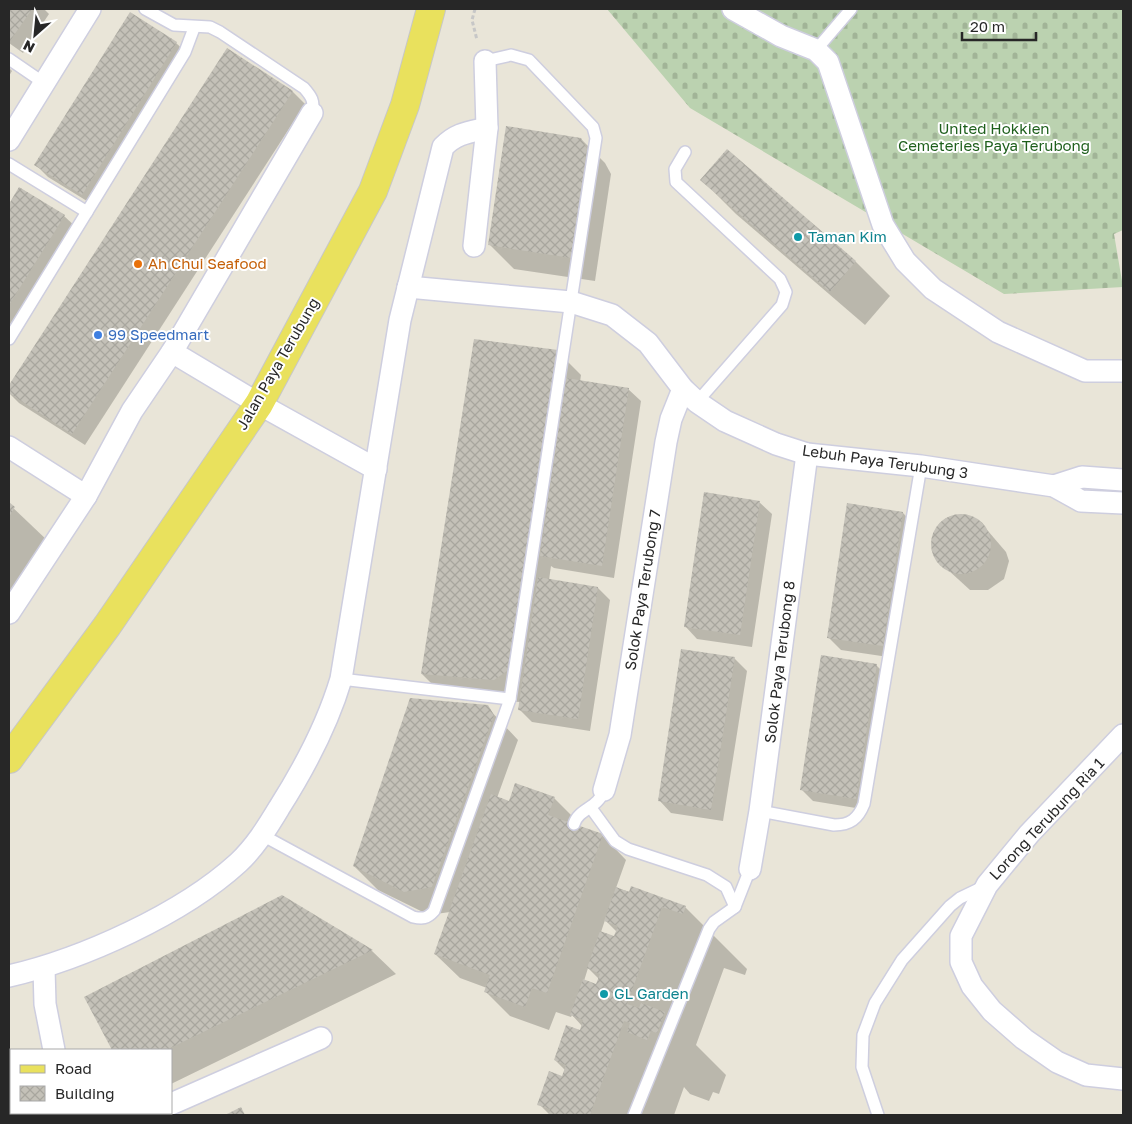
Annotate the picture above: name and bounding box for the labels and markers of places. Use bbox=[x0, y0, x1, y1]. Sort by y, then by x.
place label: Taman Kim bbox=[808, 227, 887, 245]
marker: Taman Kim bbox=[792, 231, 804, 243]
place label: Ah Chui Seafood bbox=[148, 254, 267, 272]
marker: Ah Chui Seafood bbox=[132, 258, 144, 270]
place label: 99 Speedmart bbox=[108, 325, 209, 343]
marker: 99 Speedmart bbox=[92, 329, 104, 341]
place label: GL Garden bbox=[614, 984, 689, 1002]
marker: GL Garden bbox=[598, 988, 610, 1000]

